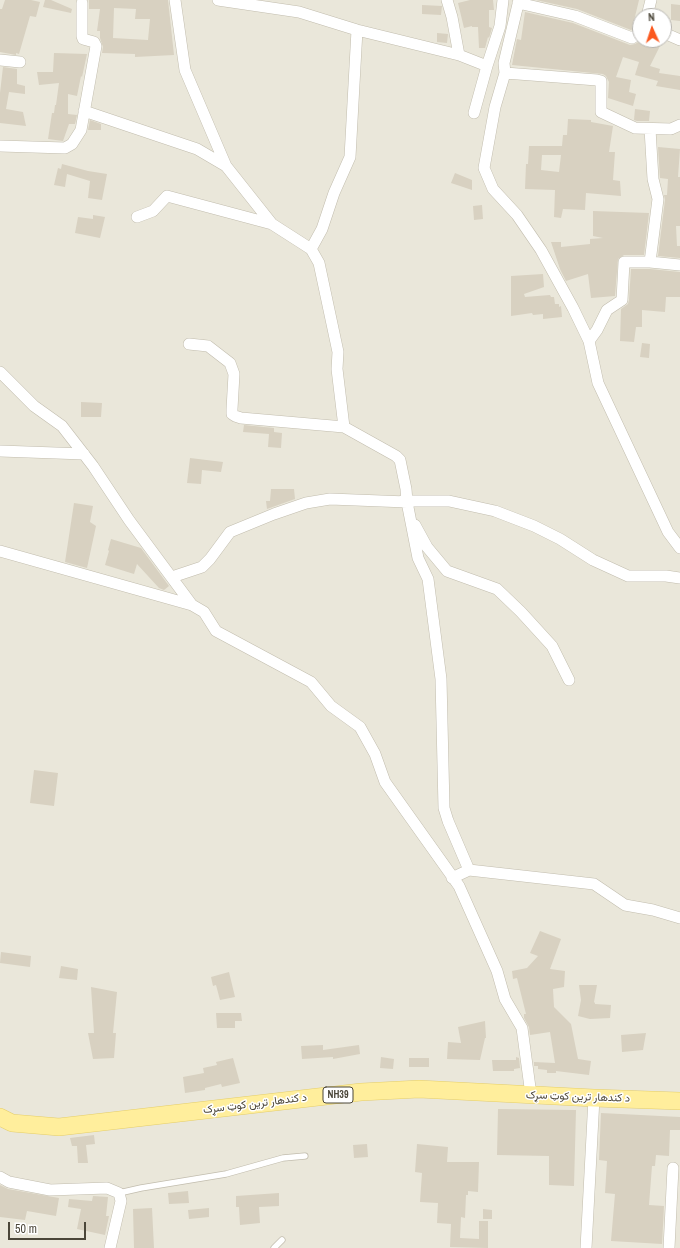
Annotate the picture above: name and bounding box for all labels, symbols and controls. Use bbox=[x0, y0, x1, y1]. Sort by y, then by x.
north arrow bbox=[632, 8, 672, 48]
text: N bbox=[648, 10, 655, 24]
road number: NH39 bbox=[323, 1087, 353, 1103]
street label: د کندهار ترين کوټ سړک bbox=[526, 1089, 630, 1105]
street label: د کندهار ترين کوټ سړک bbox=[202, 1091, 308, 1117]
scale bar bbox=[10, 1214, 88, 1240]
text: 50 m bbox=[15, 1221, 37, 1237]

